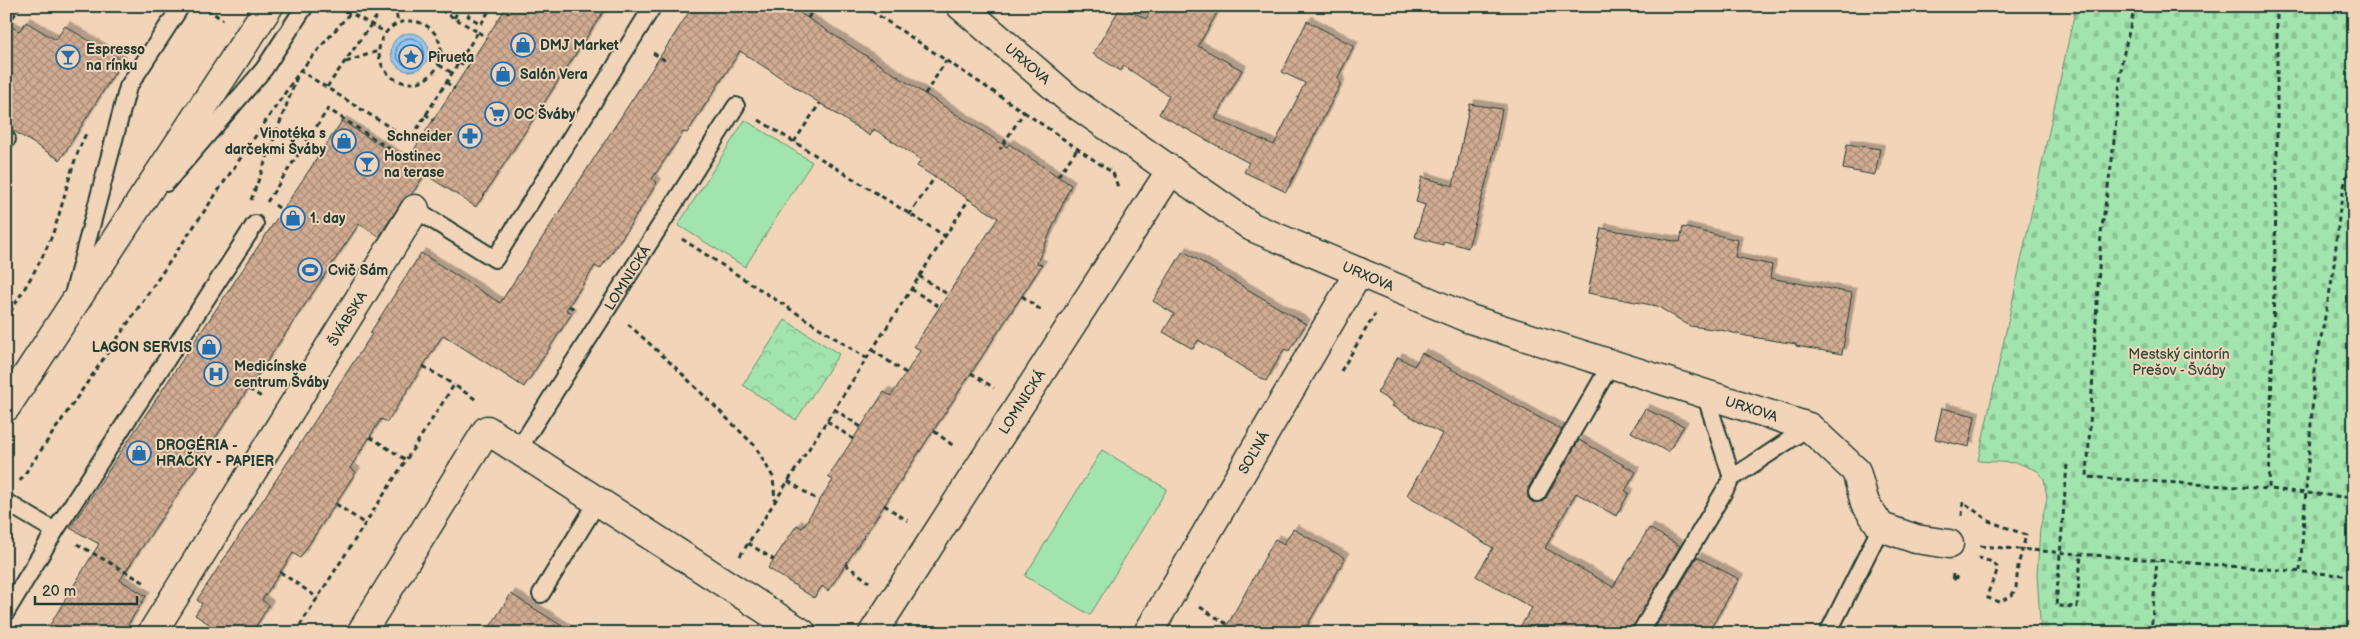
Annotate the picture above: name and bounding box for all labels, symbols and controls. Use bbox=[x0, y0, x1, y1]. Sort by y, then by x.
shop icon: DMJ Market bbox=[510, 32, 536, 58]
place label: DMJ Market bbox=[540, 37, 619, 54]
street label: URXOVA bbox=[1001, 39, 1054, 88]
place label: Espresso na rínku bbox=[86, 41, 145, 74]
bar icon: Espresso na rínku bbox=[55, 44, 81, 70]
place icon: Pirueta bbox=[398, 44, 424, 70]
place label: Pirueta bbox=[428, 49, 474, 66]
shop icon: Salón Vera bbox=[490, 61, 516, 87]
place label: Salón Vera bbox=[520, 66, 588, 83]
supermarket icon: OC Šváby bbox=[484, 101, 510, 127]
place label: OC Šváby bbox=[514, 104, 576, 123]
pharmacy icon: Schneider bbox=[457, 123, 483, 149]
place label: Vinotéka s darčekmi Šváby bbox=[225, 125, 327, 158]
shop icon: Vinotéka s darčekmi Šváby bbox=[331, 128, 357, 154]
place label: Schneider bbox=[387, 128, 452, 145]
place label: Hostinec na terase bbox=[384, 148, 444, 181]
bar icon: Hostinec na terase bbox=[354, 151, 380, 177]
shop icon: 1. day bbox=[280, 205, 306, 231]
place label: 1. day bbox=[310, 210, 346, 227]
street label: LOMNICKÁ bbox=[600, 242, 654, 313]
sports icon: Cvič Sám bbox=[297, 257, 323, 283]
street label: URXOVA bbox=[1340, 258, 1397, 295]
place label: Cvič Sám bbox=[328, 262, 388, 279]
street label: ŠVÁBSKA bbox=[323, 288, 371, 349]
shop icon: LAGON SERVIS bbox=[196, 334, 222, 360]
place label: LAGON SERVIS bbox=[92, 339, 193, 356]
park label: Mestský cintorín Prešov - Šváby bbox=[2128, 346, 2230, 379]
place label: Medicínske centrum Šváby bbox=[234, 358, 329, 391]
hospital icon: Medicínske centrum Šváby bbox=[203, 361, 229, 387]
street label: LOMNICKÁ bbox=[995, 366, 1049, 437]
street label: URXOVA bbox=[1723, 392, 1781, 425]
street label: SOĽNÁ bbox=[1234, 427, 1273, 477]
place label: DROGÉRIA - HRAČKY - PAPIER bbox=[156, 435, 274, 470]
shop icon: DROGÉRIA - HRAČKY - PAPIER bbox=[126, 440, 152, 466]
scale bar bbox=[35, 574, 138, 606]
text: 20 m bbox=[42, 582, 76, 601]

